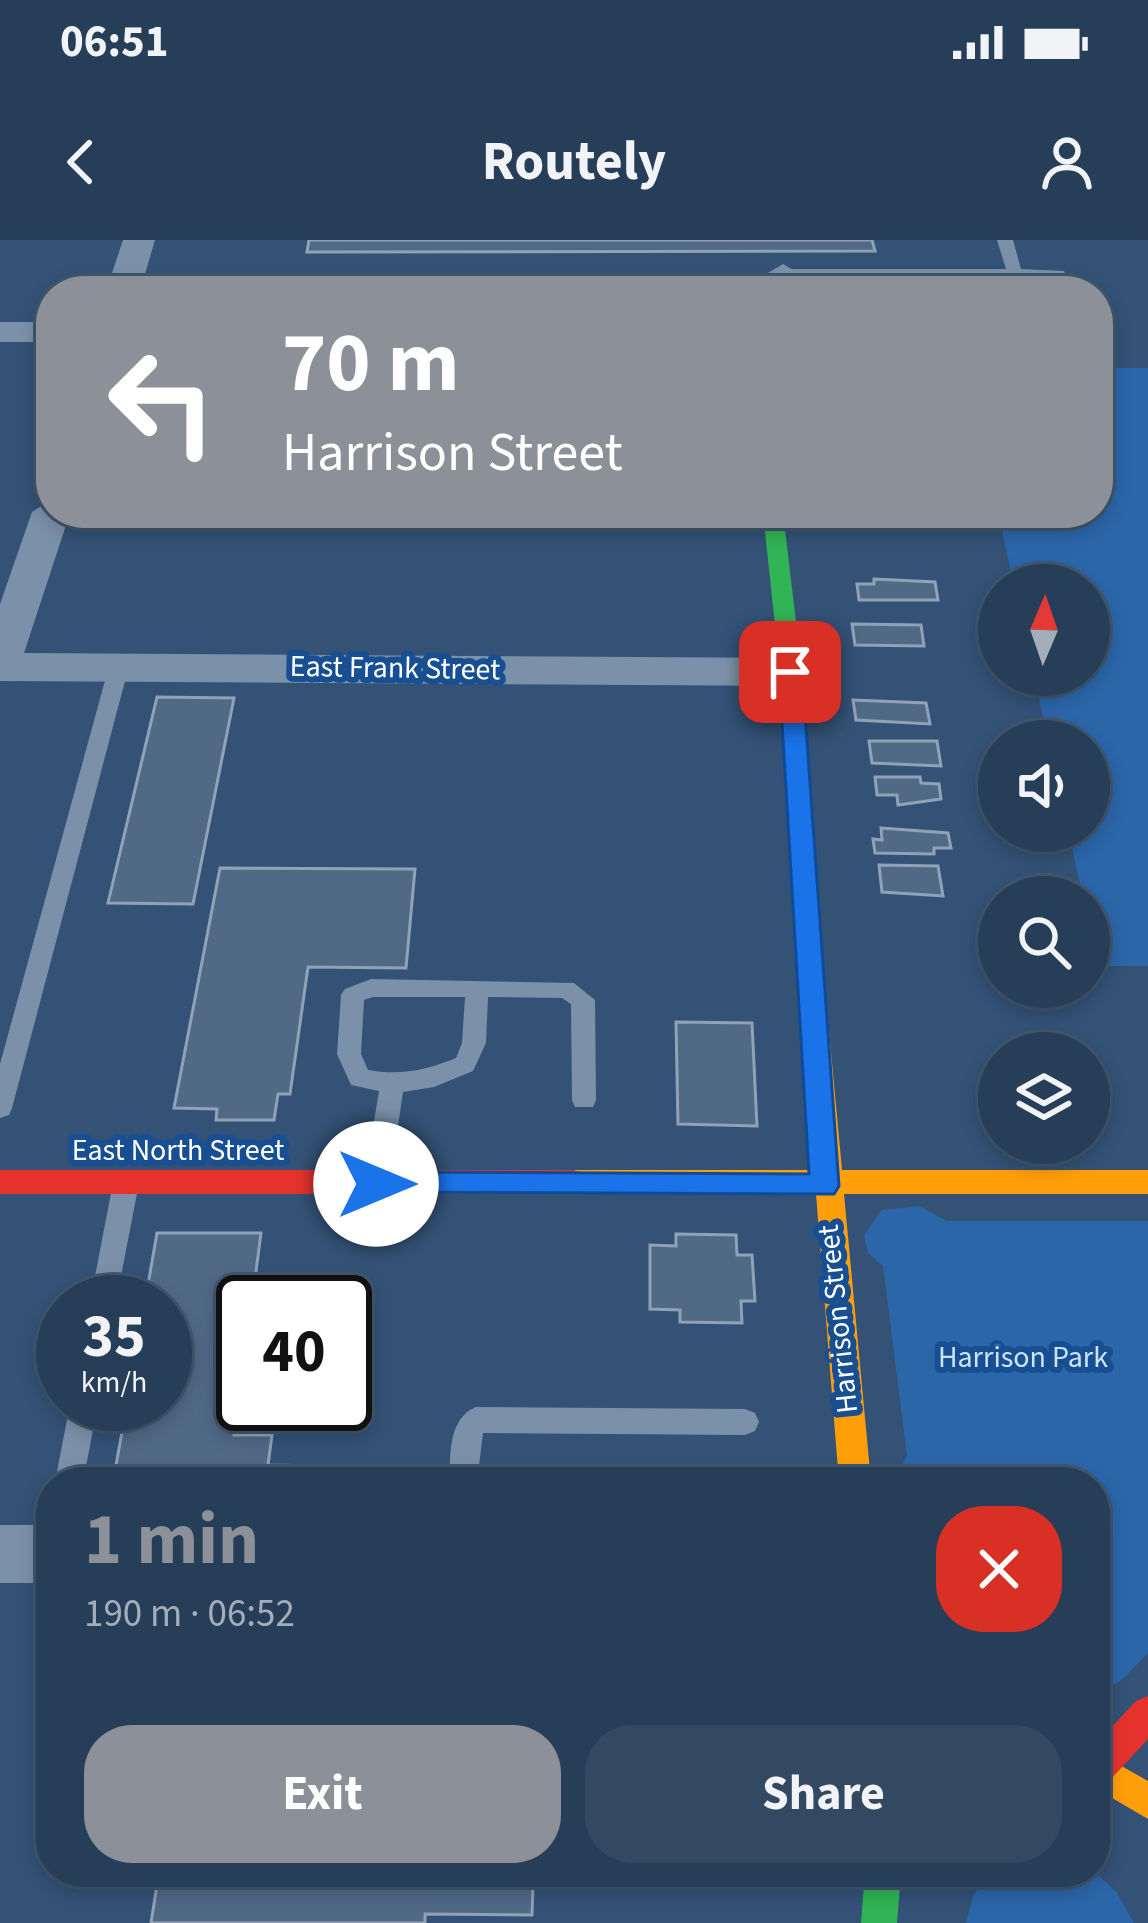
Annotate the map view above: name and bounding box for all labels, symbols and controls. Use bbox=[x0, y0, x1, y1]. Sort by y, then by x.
text: 06:51 bbox=[60, 10, 169, 74]
text: Routely bbox=[482, 124, 666, 201]
icon: back bbox=[48, 129, 114, 195]
icon: person bbox=[1034, 129, 1100, 195]
text: 70 m bbox=[282, 304, 460, 424]
icon: left bbox=[84, 324, 240, 480]
text: Harrison Street bbox=[282, 415, 623, 492]
north arrow bbox=[978, 564, 1110, 696]
map controls bbox=[978, 564, 1110, 1164]
pin bbox=[739, 621, 841, 723]
icon: arrive bbox=[757, 639, 823, 705]
street label: East Frank Street bbox=[289, 645, 501, 691]
button: sound bbox=[978, 720, 1110, 852]
button: search bbox=[978, 876, 1110, 1008]
button: layers bbox=[978, 1032, 1110, 1164]
position arrow bbox=[313, 1121, 439, 1247]
street label: East North Street bbox=[72, 1129, 284, 1172]
street label: Harrison Street bbox=[807, 1223, 869, 1415]
speed limit sign: 40 bbox=[216, 1275, 372, 1431]
text: 35 bbox=[82, 1295, 146, 1380]
park label: Harrison Park bbox=[938, 1336, 1108, 1379]
text: km/h bbox=[81, 1361, 147, 1404]
text: 1 min bbox=[84, 1489, 259, 1592]
button: close bbox=[936, 1506, 1062, 1632]
text: 190 m · 06:52 bbox=[84, 1586, 295, 1642]
button: Exit bbox=[84, 1725, 561, 1863]
button: Share bbox=[585, 1725, 1062, 1863]

